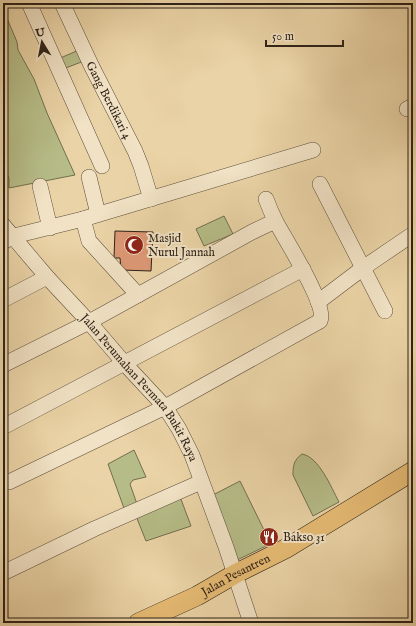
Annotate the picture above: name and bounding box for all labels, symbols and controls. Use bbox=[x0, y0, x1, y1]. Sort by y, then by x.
north arrow bbox=[22, 22, 62, 62]
scale bar bbox=[266, 22, 343, 48]
text: U bbox=[34, 25, 47, 41]
text: 50 m bbox=[272, 29, 294, 44]
street label: Gang Berdikari 4 bbox=[83, 59, 135, 142]
place label: Masjid Nurul Jannah bbox=[148, 231, 216, 261]
mosque icon: Masjid Nurul Jannah bbox=[123, 234, 145, 256]
street label: Jalan Perumahan Permata Bukit Raya bbox=[75, 309, 201, 464]
restaurant icon: Bakso 31 bbox=[258, 526, 280, 548]
place label: Bakso 31 bbox=[283, 530, 325, 545]
street label: Jalan Pesantren bbox=[197, 550, 273, 601]

